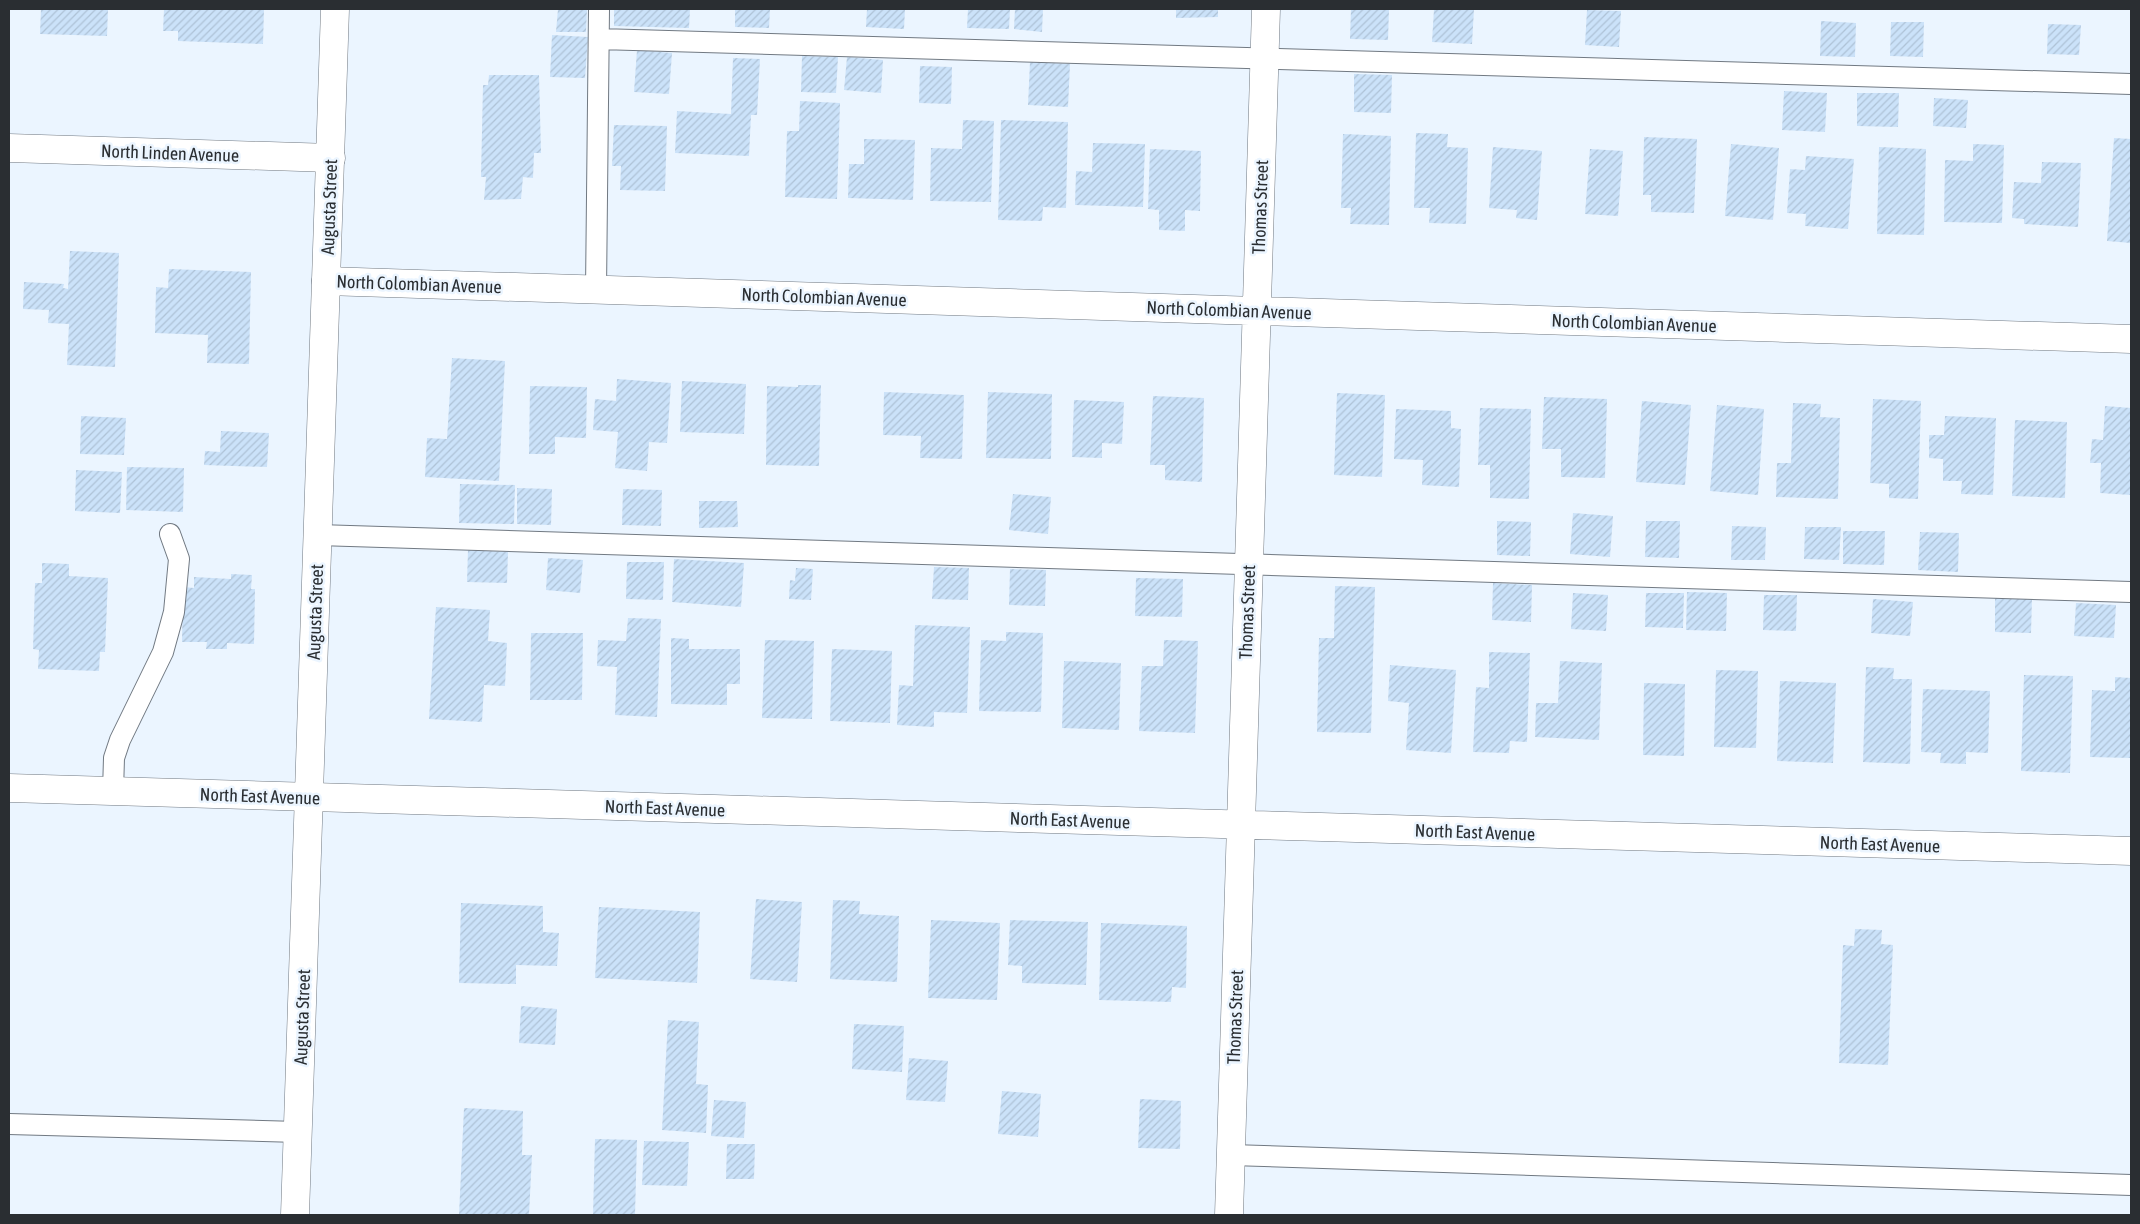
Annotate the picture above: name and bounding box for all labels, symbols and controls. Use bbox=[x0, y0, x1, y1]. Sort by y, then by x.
street label: North Linden Avenue bbox=[101, 140, 239, 166]
street label: Augusta Street bbox=[317, 159, 341, 255]
street label: Thomas Street bbox=[1248, 159, 1272, 255]
street label: North Colombian Avenue bbox=[336, 271, 502, 297]
street label: North Colombian Avenue bbox=[741, 284, 907, 310]
street label: North Colombian Avenue bbox=[1146, 297, 1312, 323]
street label: North Colombian Avenue bbox=[1551, 310, 1717, 336]
street label: Augusta Street bbox=[303, 564, 327, 660]
street label: Thomas Street bbox=[1235, 564, 1259, 660]
street label: North East Avenue bbox=[199, 783, 321, 809]
street label: North East Avenue bbox=[604, 795, 726, 821]
street label: North East Avenue bbox=[1009, 807, 1131, 833]
street label: North East Avenue bbox=[1414, 819, 1536, 845]
street label: North East Avenue bbox=[1819, 831, 1941, 857]
street label: Augusta Street bbox=[290, 969, 314, 1065]
street label: Thomas Street bbox=[1223, 969, 1247, 1065]

